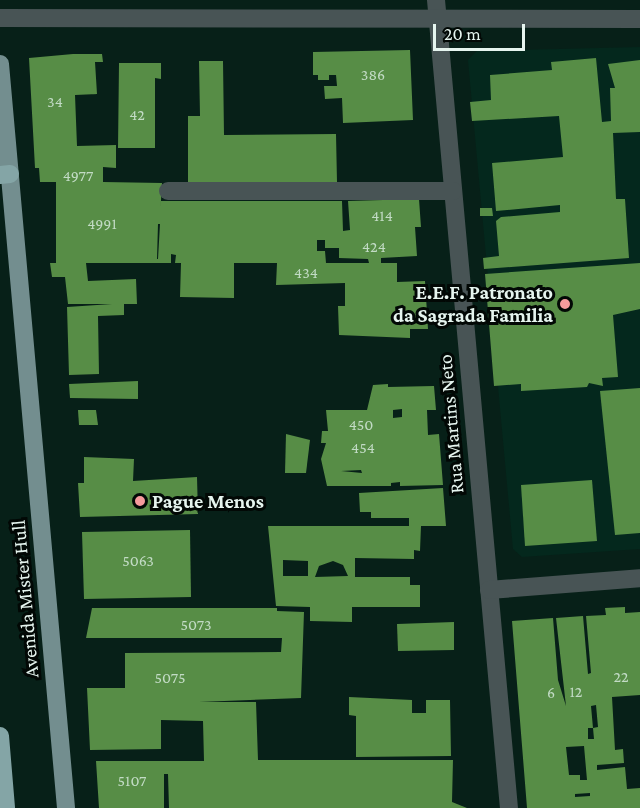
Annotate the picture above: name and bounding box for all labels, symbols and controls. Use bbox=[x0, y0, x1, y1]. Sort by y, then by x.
scale bar bbox=[436, 12, 528, 50]
text: 20 m bbox=[444, 24, 481, 44]
house number: 386 bbox=[361, 65, 385, 85]
house number: 34 bbox=[47, 92, 63, 112]
house number: 42 bbox=[129, 105, 145, 125]
house number: 4977 bbox=[63, 166, 93, 186]
house number: 414 bbox=[371, 206, 393, 226]
house number: 4991 bbox=[87, 214, 117, 234]
house number: 424 bbox=[362, 237, 386, 257]
house number: 434 bbox=[294, 263, 318, 283]
place label: E.E.F. Patronato da Sagrada Familia bbox=[393, 280, 553, 327]
marker: E.E.F. Patronato da Sagrada Familia bbox=[558, 297, 572, 311]
street label: Rua Martins Neto bbox=[433, 353, 469, 495]
house number: 450 bbox=[349, 415, 373, 435]
house number: 454 bbox=[351, 438, 375, 458]
place label: Pague Menos bbox=[152, 489, 264, 513]
marker: Pague Menos bbox=[133, 494, 147, 508]
street label: Avenida Mister Hull bbox=[6, 519, 44, 679]
house number: 5063 bbox=[122, 551, 154, 571]
house number: 5073 bbox=[180, 615, 212, 635]
house number: 22 bbox=[613, 667, 629, 687]
house number: 5075 bbox=[155, 668, 185, 688]
house number: 12 bbox=[570, 682, 582, 702]
house number: 6 bbox=[547, 683, 555, 703]
house number: 5107 bbox=[118, 771, 146, 791]

